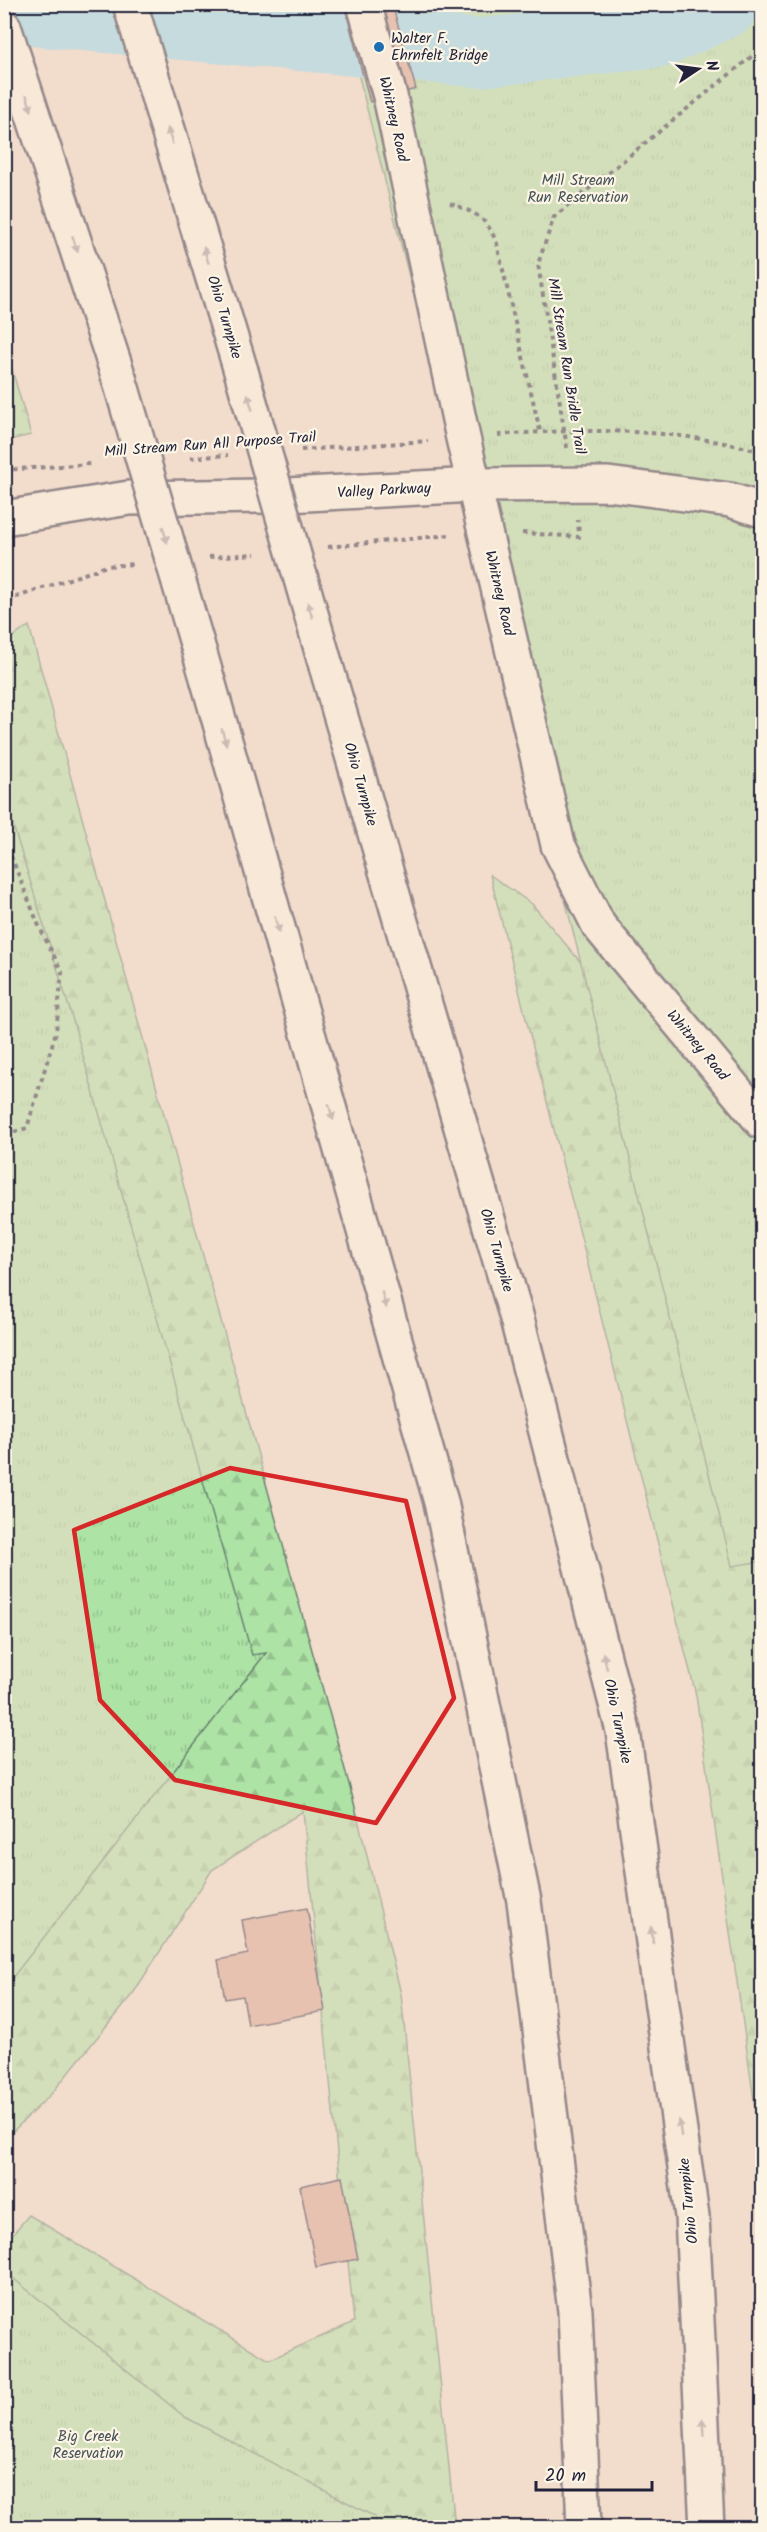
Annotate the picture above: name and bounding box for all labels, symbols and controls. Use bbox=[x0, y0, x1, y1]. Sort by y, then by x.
place label: Walter F. Ehrnfelt Bridge bbox=[391, 27, 488, 68]
north arrow bbox=[668, 39, 728, 99]
marker: Walter F. Ehrnfelt Bridge bbox=[372, 40, 386, 54]
text: N bbox=[698, 58, 724, 74]
street label: Whitney Road bbox=[372, 74, 415, 165]
one-way arrow bbox=[25, 94, 34, 112]
one-way arrow bbox=[165, 127, 174, 145]
park label: Mill Stream Run Reservation bbox=[527, 169, 629, 210]
one-way arrow bbox=[71, 235, 80, 253]
one-way arrow bbox=[201, 246, 210, 264]
street label: Ohio Turnpike bbox=[200, 272, 248, 362]
street label: Mill Stream Run Bridle Trail bbox=[540, 276, 592, 457]
one-way arrow bbox=[245, 393, 254, 411]
street label: Mill Stream Run All Purpose Trail bbox=[103, 426, 317, 464]
street label: Valley Parkway bbox=[337, 477, 432, 505]
one-way arrow bbox=[161, 526, 170, 544]
street label: Whitney Road bbox=[478, 548, 521, 639]
one-way arrow bbox=[305, 601, 314, 619]
one-way arrow bbox=[220, 728, 229, 746]
street label: Ohio Turnpike bbox=[337, 739, 384, 829]
one-way arrow bbox=[273, 916, 283, 934]
street label: Whitney Road bbox=[660, 1005, 735, 1087]
one-way arrow bbox=[327, 1103, 336, 1121]
street label: Ohio Turnpike bbox=[473, 1205, 520, 1295]
one-way arrow bbox=[380, 1291, 389, 1309]
one-way arrow bbox=[599, 1651, 609, 1670]
street label: Ohio Turnpike bbox=[596, 1676, 638, 1766]
one-way arrow bbox=[648, 1926, 657, 1945]
one-way arrow bbox=[675, 2119, 684, 2138]
street label: Ohio Turnpike bbox=[673, 2156, 705, 2245]
one-way arrow bbox=[698, 2418, 707, 2437]
park label: Big Creek Reservation bbox=[52, 2425, 124, 2466]
scale bar bbox=[536, 2454, 652, 2492]
text: 20 m bbox=[545, 2462, 586, 2491]

